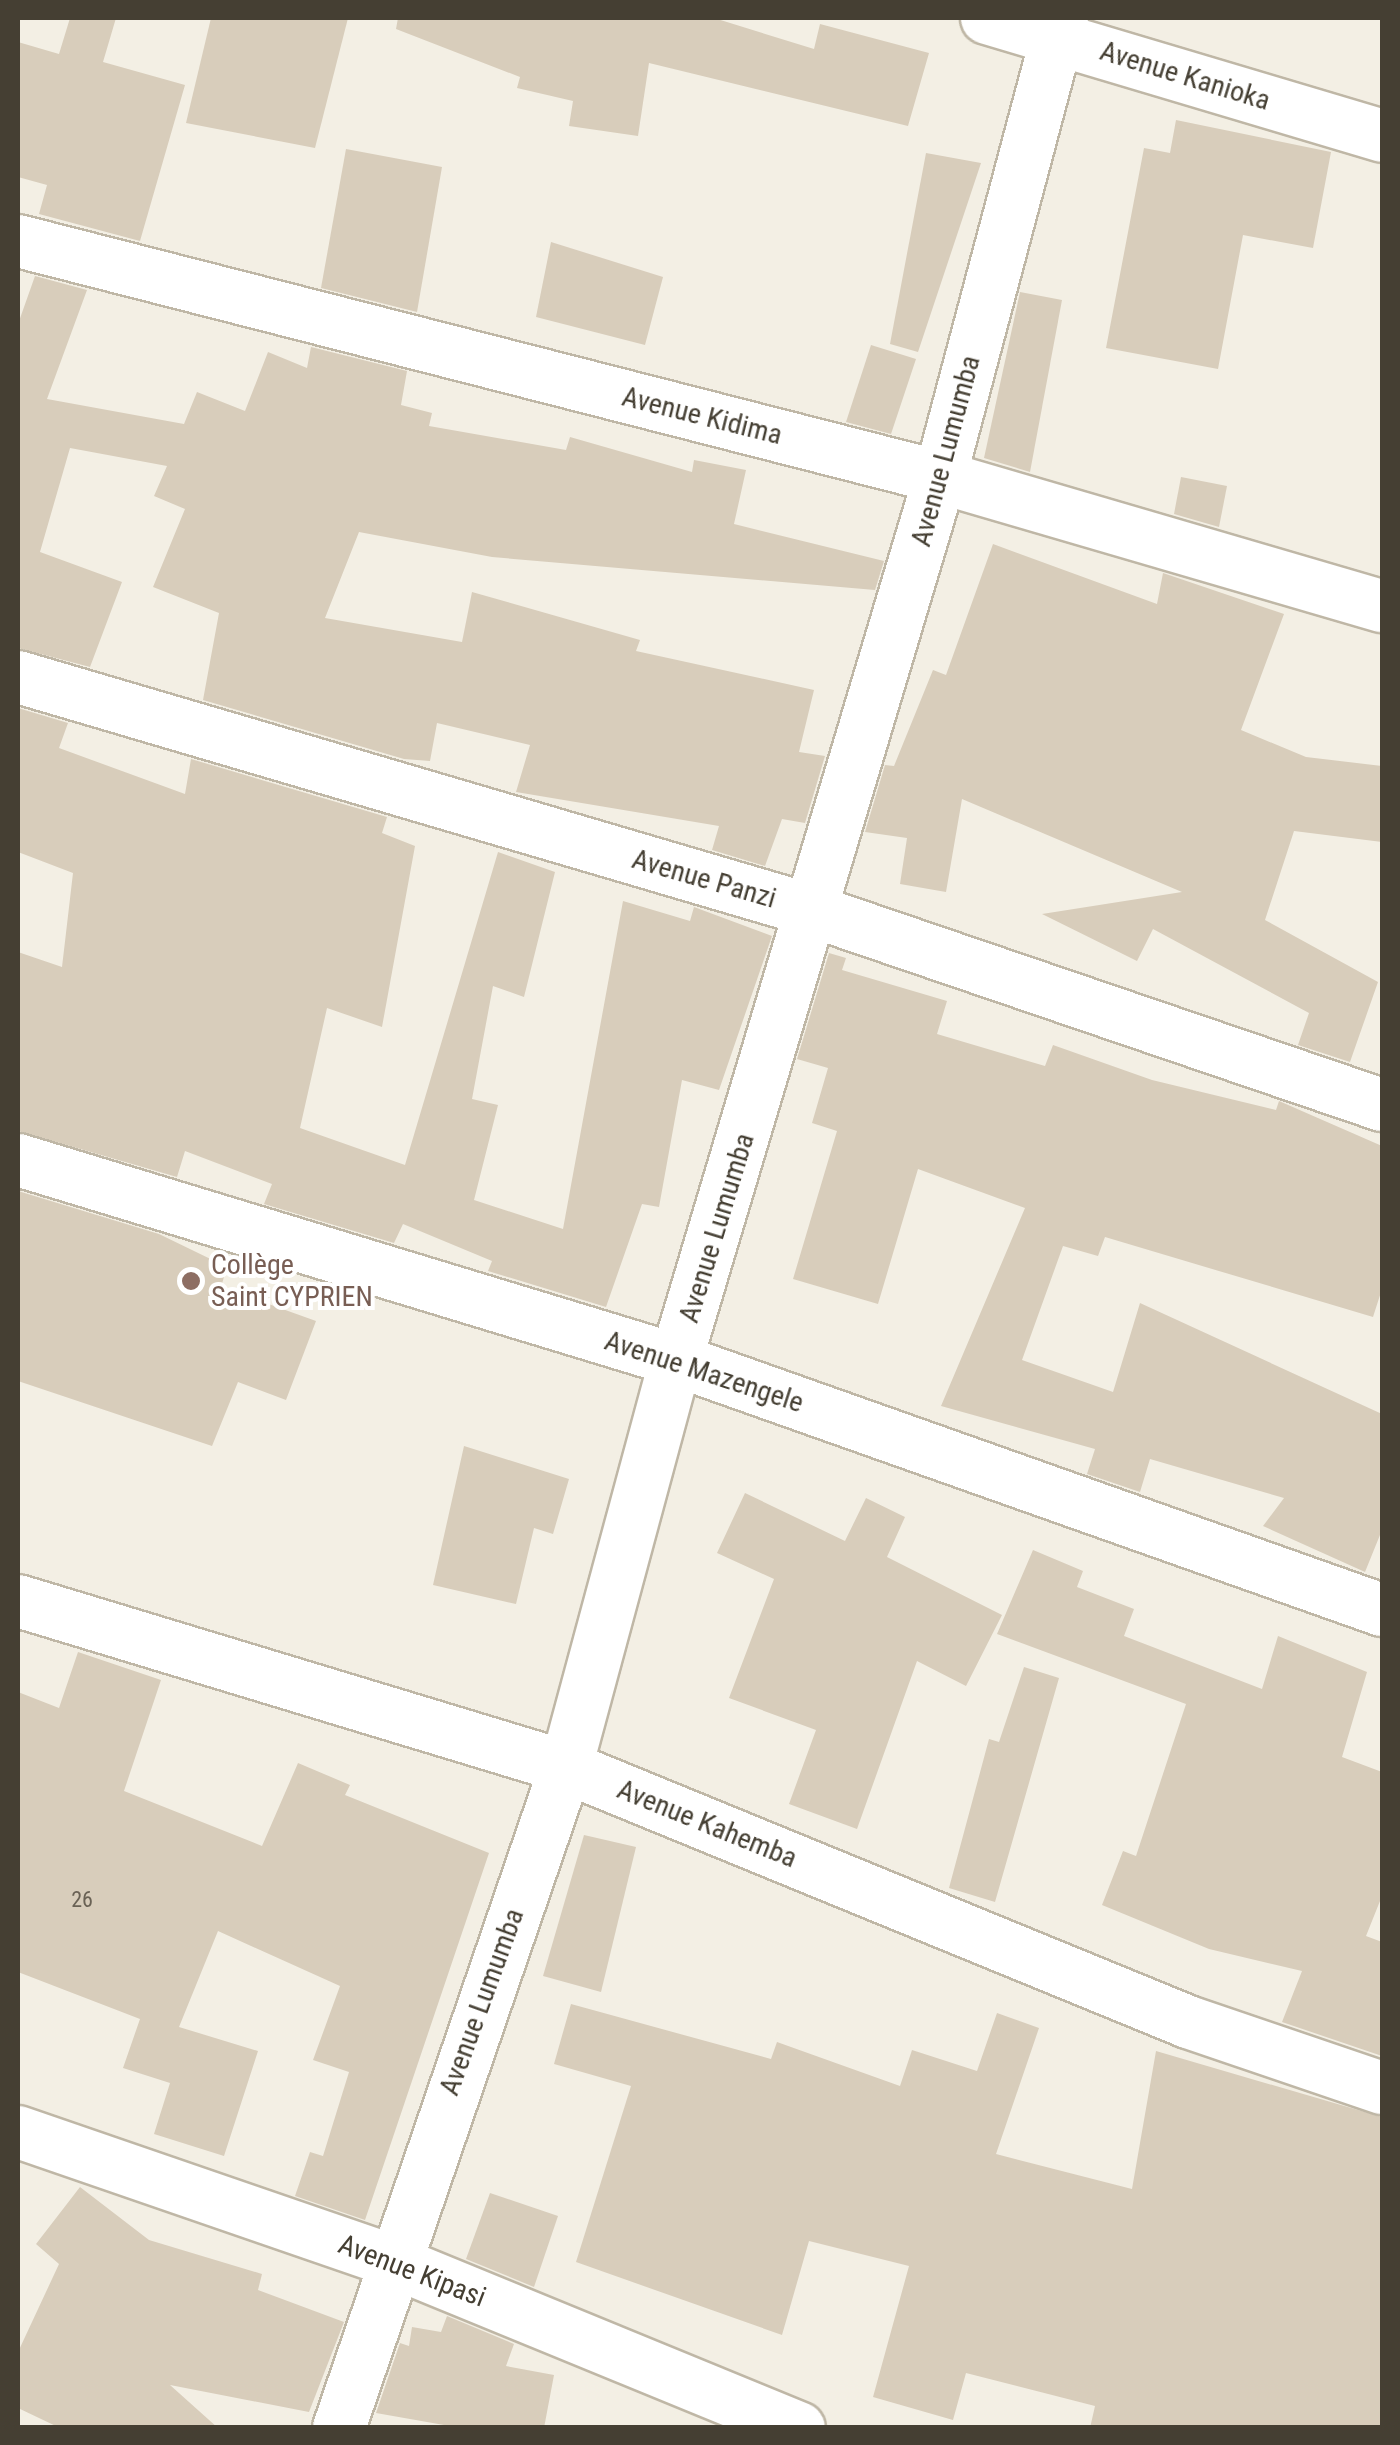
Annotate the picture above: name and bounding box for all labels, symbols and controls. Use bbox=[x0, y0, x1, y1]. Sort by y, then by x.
street label: Avenue Kanioka bbox=[1096, 34, 1274, 118]
street label: Avenue Lumumba bbox=[904, 352, 988, 550]
street label: Avenue Kidima bbox=[619, 380, 785, 452]
street label: Avenue Panzi bbox=[628, 842, 780, 916]
street label: Avenue Lumumba bbox=[672, 1129, 762, 1327]
place label: Collège Saint CYPRIEN bbox=[211, 1248, 373, 1314]
marker: Collège Saint CYPRIEN bbox=[180, 1270, 202, 1292]
street label: Avenue Mazengele bbox=[600, 1324, 808, 1420]
street label: Avenue Kahemba bbox=[612, 1773, 802, 1875]
house number: 26 bbox=[71, 1887, 93, 1913]
street label: Avenue Lumumba bbox=[433, 1904, 531, 2100]
street label: Avenue Kipasi bbox=[334, 2228, 490, 2314]

